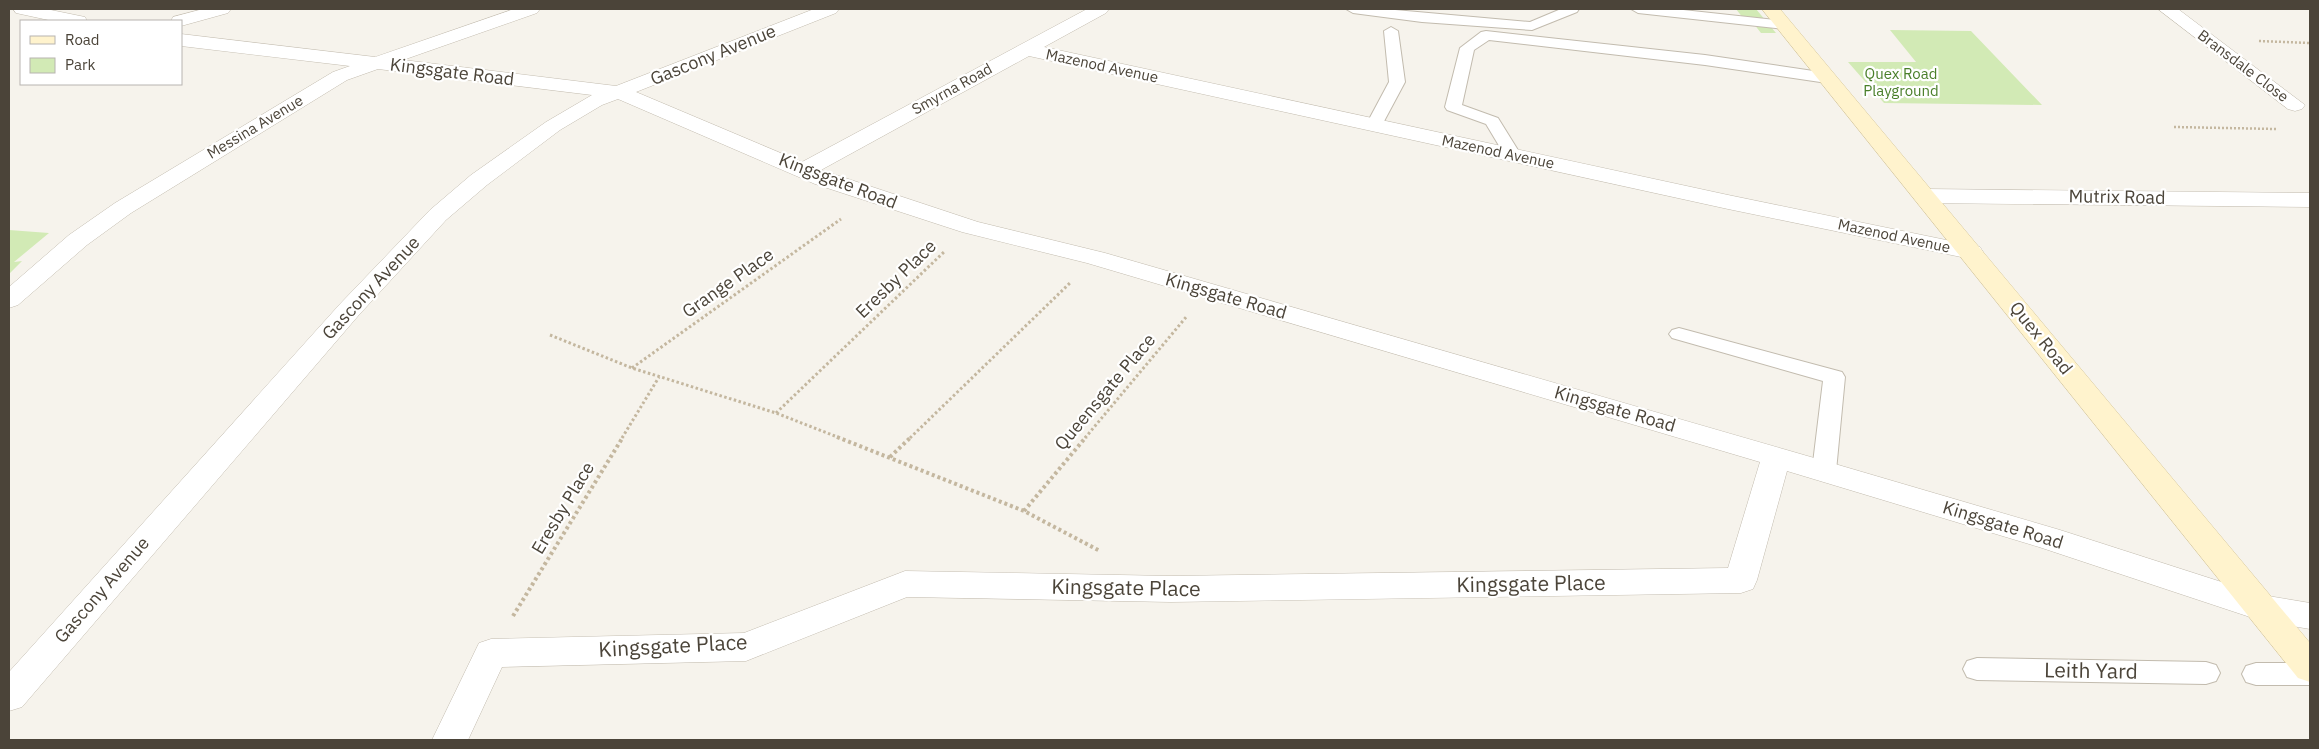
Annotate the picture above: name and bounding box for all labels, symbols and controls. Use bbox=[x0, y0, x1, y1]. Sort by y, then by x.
street label: Gascony Avenue bbox=[647, 19, 779, 90]
legend bbox=[20, 20, 182, 85]
street label: Bransdale Close bbox=[2194, 25, 2293, 106]
text: Road bbox=[65, 30, 100, 49]
street label: Mazenod Avenue bbox=[1044, 44, 1160, 87]
street label: Kingsgate Road bbox=[389, 52, 516, 91]
text: Park bbox=[65, 55, 95, 74]
street label: Smyrna Road bbox=[908, 59, 995, 119]
park label: Quex Road Playground bbox=[1863, 64, 1939, 100]
street label: Messina Avenue bbox=[203, 90, 306, 163]
street label: Mazenod Avenue bbox=[1440, 130, 1556, 173]
street label: Kingsgate Road bbox=[776, 147, 901, 214]
street label: Mutrix Road bbox=[2068, 184, 2166, 209]
street label: Mazenod Avenue bbox=[1836, 214, 1952, 257]
street label: Gascony Avenue bbox=[317, 231, 425, 344]
street label: Eresby Place bbox=[850, 234, 941, 323]
street label: Grange Place bbox=[677, 243, 778, 323]
street label: Kingsgate Road bbox=[1163, 267, 1289, 324]
street label: Quex Road bbox=[2005, 296, 2078, 379]
street label: Queensgate Place bbox=[1049, 329, 1160, 455]
street label: Kingsgate Road bbox=[1552, 380, 1678, 437]
street label: Eresby Place bbox=[526, 457, 599, 558]
street label: Kingsgate Road bbox=[1940, 495, 2066, 554]
street label: Gascony Avenue bbox=[49, 532, 154, 648]
street label: Kingsgate Place bbox=[1456, 568, 1606, 598]
street label: Kingsgate Place bbox=[1051, 572, 1201, 602]
street label: Kingsgate Place bbox=[598, 627, 748, 663]
street label: Leith Yard bbox=[2044, 655, 2138, 685]

